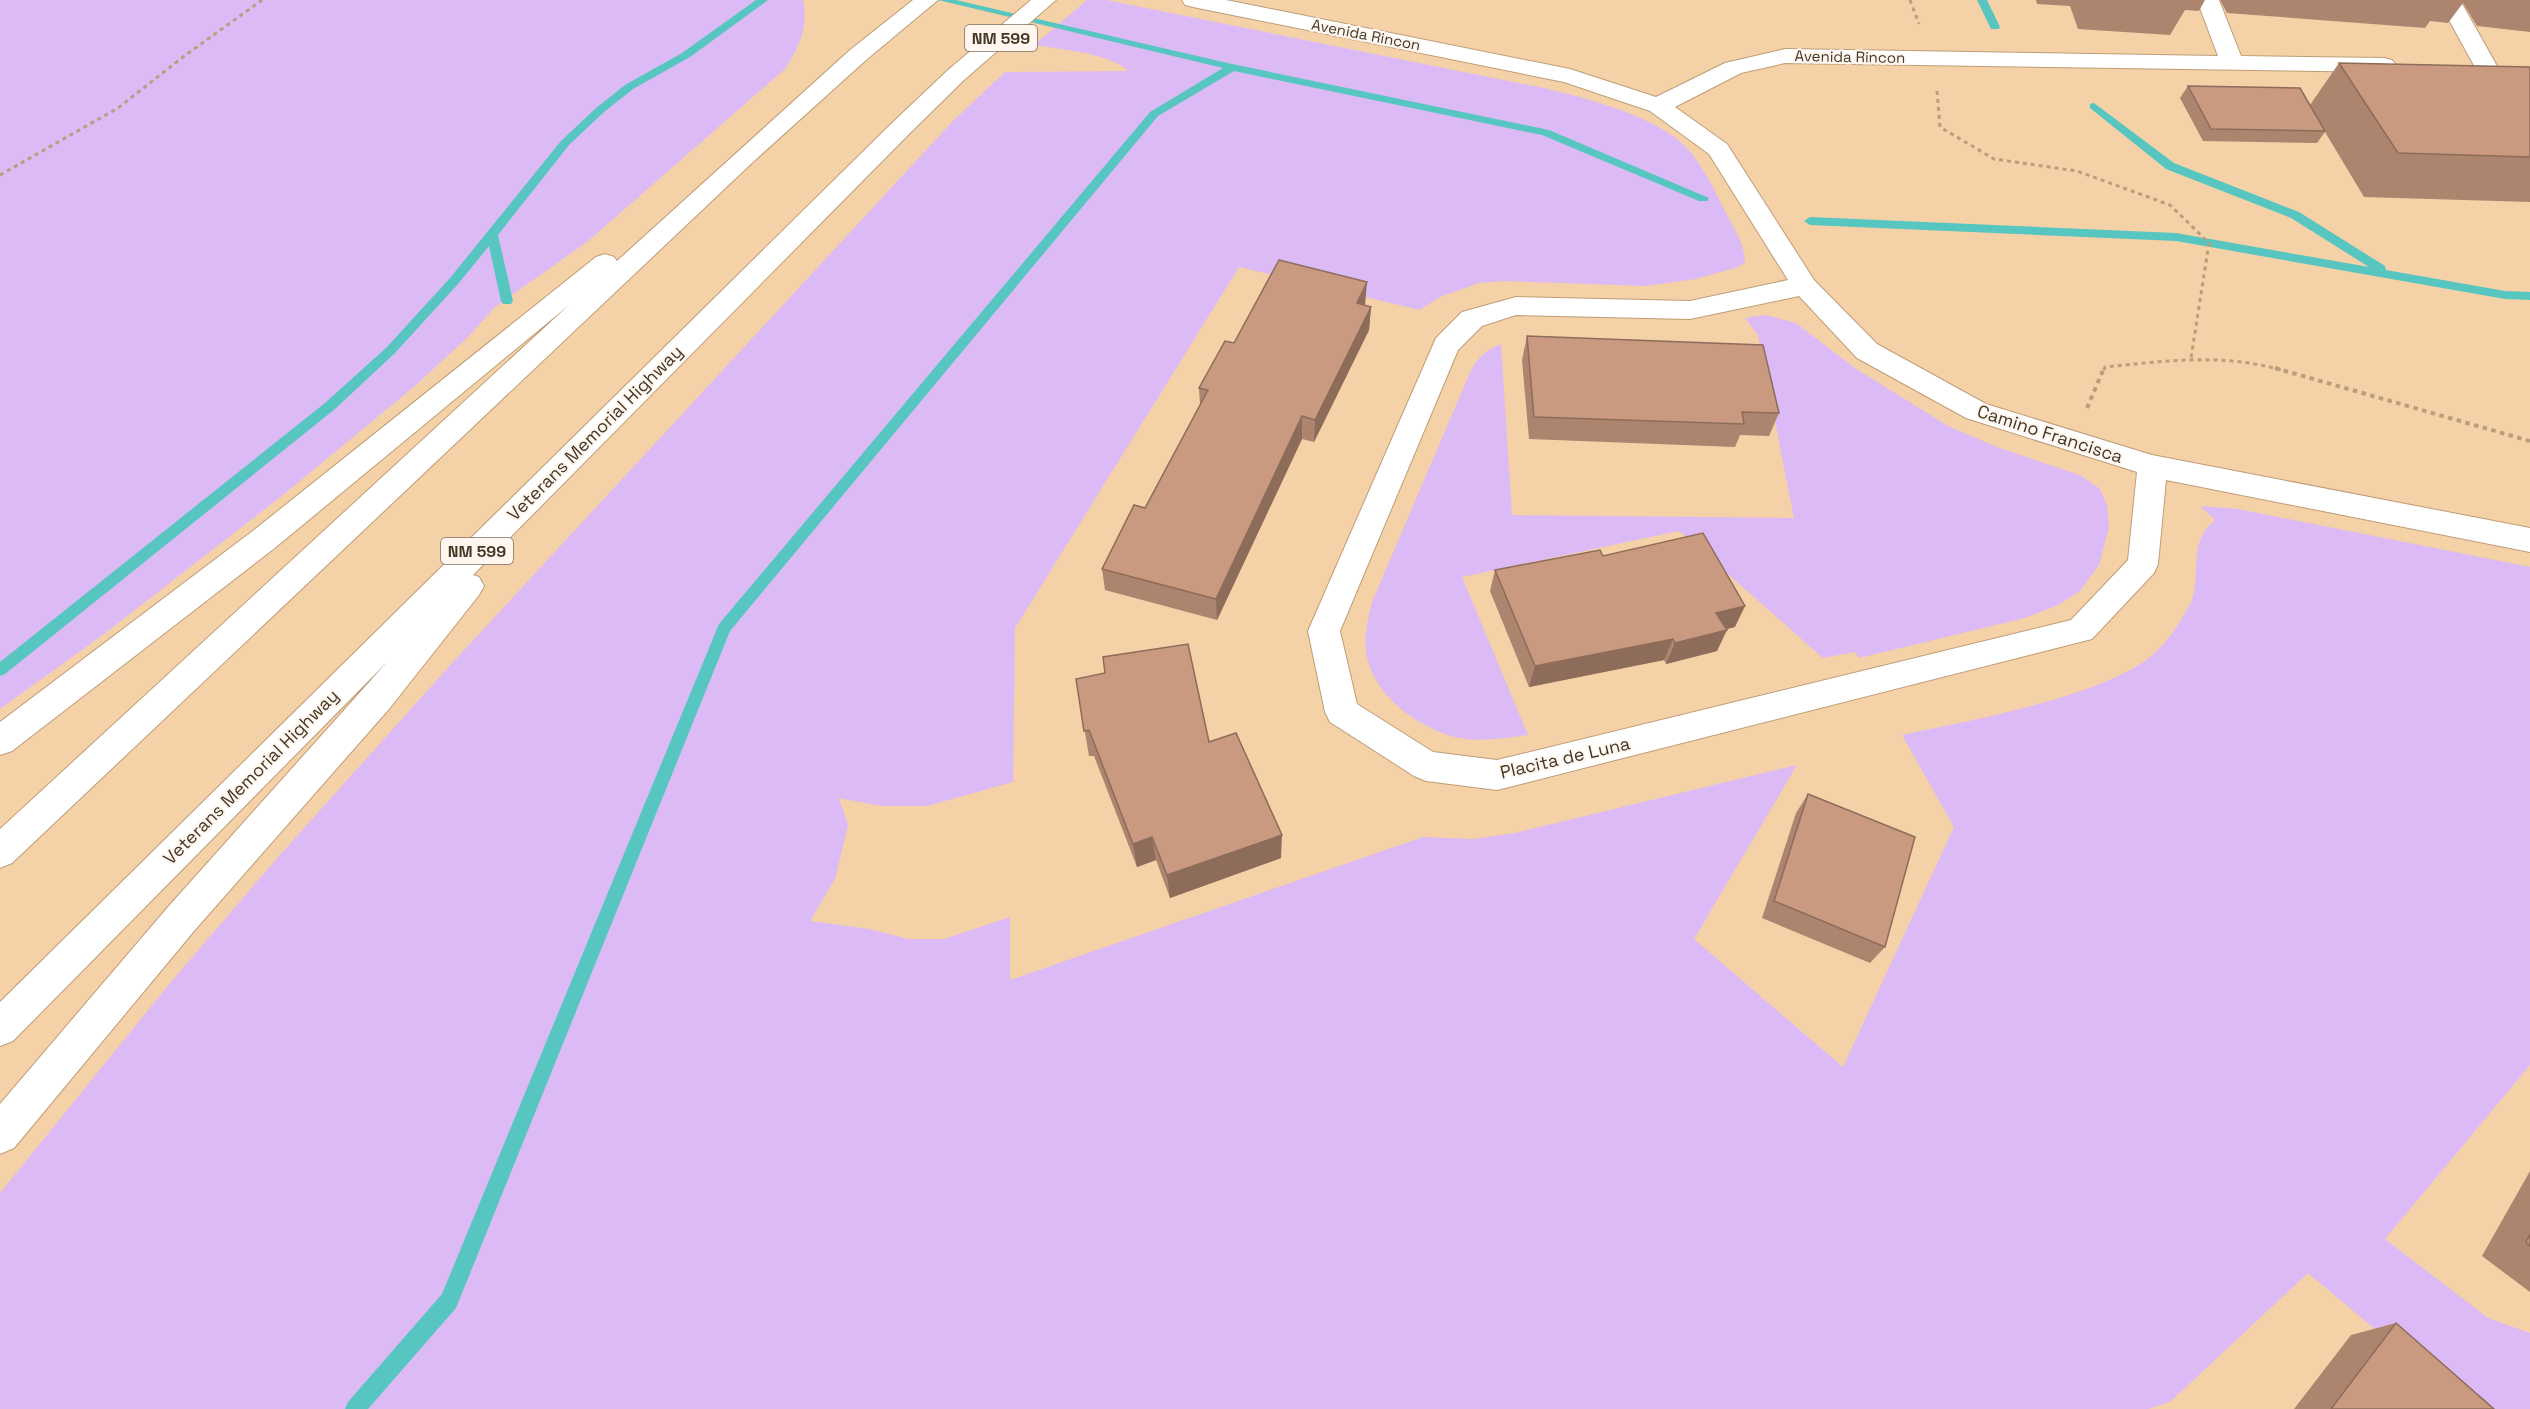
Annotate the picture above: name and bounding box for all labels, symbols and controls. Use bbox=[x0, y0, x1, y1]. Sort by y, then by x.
street label: Avenida Rincon bbox=[1310, 15, 1422, 54]
road number: NM 599 bbox=[965, 25, 1037, 51]
street label: Avenida Rincon bbox=[1795, 46, 1905, 67]
street label: Veterans Memorial Highway bbox=[502, 340, 687, 525]
street label: Camino Francisca bbox=[1974, 399, 2126, 468]
road number: NM 599 bbox=[441, 538, 513, 564]
street label: Veterans Memorial Highway bbox=[158, 684, 343, 869]
street label: Placita de Luna bbox=[1498, 731, 1632, 784]

